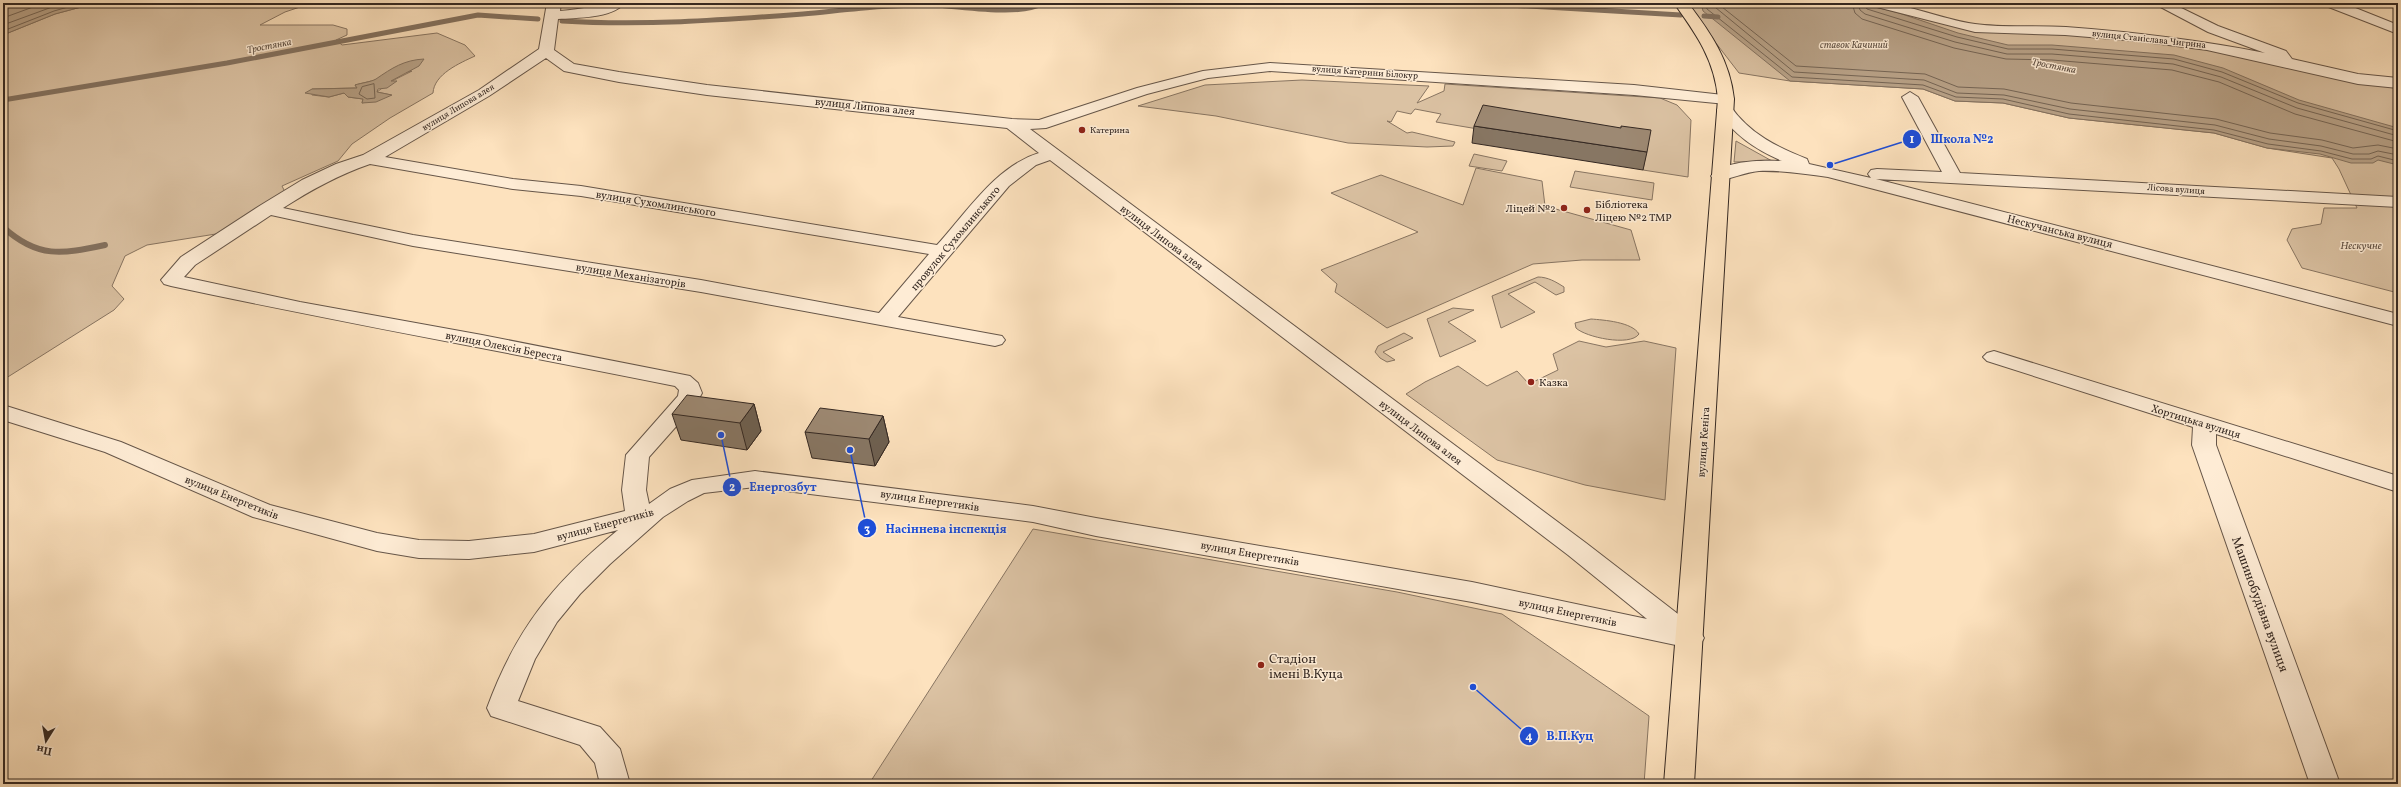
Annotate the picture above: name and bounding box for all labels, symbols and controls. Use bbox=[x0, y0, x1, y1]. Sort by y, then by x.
street label: вулиця Станіслава Чигрина bbox=[2091, 27, 2207, 52]
water label: Тростянка bbox=[246, 35, 293, 57]
water label: ставок Качиний bbox=[1820, 38, 1888, 52]
water label: Тростянка bbox=[2030, 55, 2077, 77]
street label: вулиця Катерини Білокур bbox=[1311, 62, 1418, 83]
street label: вулиця Липова алея bbox=[420, 81, 497, 134]
street label: вулиця Липова алея bbox=[814, 95, 916, 120]
place label: Катерина bbox=[1090, 124, 1130, 137]
marker: Катерина bbox=[1077, 125, 1087, 135]
callout: Школа №2 bbox=[1902, 127, 2001, 151]
text: 1 bbox=[1910, 132, 1915, 148]
text: Школа №2 bbox=[1931, 132, 1993, 148]
street label: Лісова вулиця bbox=[2147, 181, 2206, 198]
street label: провулок Сухомлинського bbox=[908, 183, 1005, 295]
street label: вулиця Сухомлинського bbox=[595, 188, 717, 221]
place label: Бібліотека Ліцею №2 ТМР bbox=[1595, 198, 1672, 226]
street label: вулиця Липова алея bbox=[1117, 202, 1206, 275]
place label: Ліцей №2 bbox=[1506, 202, 1556, 217]
marker: Ліцей №2 bbox=[1559, 203, 1569, 213]
marker: Бібліотека Ліцею №2 ТМР bbox=[1582, 205, 1592, 215]
street label: Нескучанська вулиця bbox=[2005, 212, 2114, 253]
park label: Нескучне bbox=[2340, 239, 2382, 254]
street label: вулиця Механізаторів bbox=[575, 260, 687, 293]
street label: вулиця Олексія Береста bbox=[444, 329, 564, 366]
place label: Казка bbox=[1539, 376, 1569, 391]
marker: Казка bbox=[1526, 377, 1536, 387]
street label: вулиця Липова алея bbox=[1376, 397, 1465, 470]
street label: Хортицька вулиця bbox=[2149, 402, 2242, 443]
street label: вулиця Кеніга bbox=[1695, 406, 1714, 478]
street label: вулиця Енергетиків bbox=[182, 473, 281, 524]
callout: Енергозбут bbox=[722, 475, 825, 499]
text: 2 bbox=[729, 480, 735, 496]
text: Енергозбут bbox=[749, 480, 817, 496]
street label: вулиця Енергетиків bbox=[879, 487, 981, 516]
street label: вулиця Енергетиків bbox=[555, 505, 656, 546]
callout: Насіннева інспекція bbox=[857, 516, 1014, 540]
text: 3 bbox=[864, 522, 870, 538]
text: Насіннева інспекція bbox=[885, 522, 1007, 538]
street label: Машинобудівна вулиця bbox=[2226, 534, 2292, 675]
street label: вулиця Енергетиків bbox=[1199, 538, 1301, 571]
street label: вулиця Енергетиків bbox=[1517, 596, 1618, 631]
place label: Стадіон імені В.Куца bbox=[1269, 651, 1343, 684]
marker: Стадіон імені В.Куца bbox=[1256, 660, 1266, 670]
north arrow bbox=[26, 721, 66, 761]
callout: В.П.Куц bbox=[1519, 724, 1602, 748]
text: 4 bbox=[1525, 729, 1533, 745]
text: В.П.Куц bbox=[1547, 729, 1593, 745]
text: Пн bbox=[35, 740, 53, 758]

